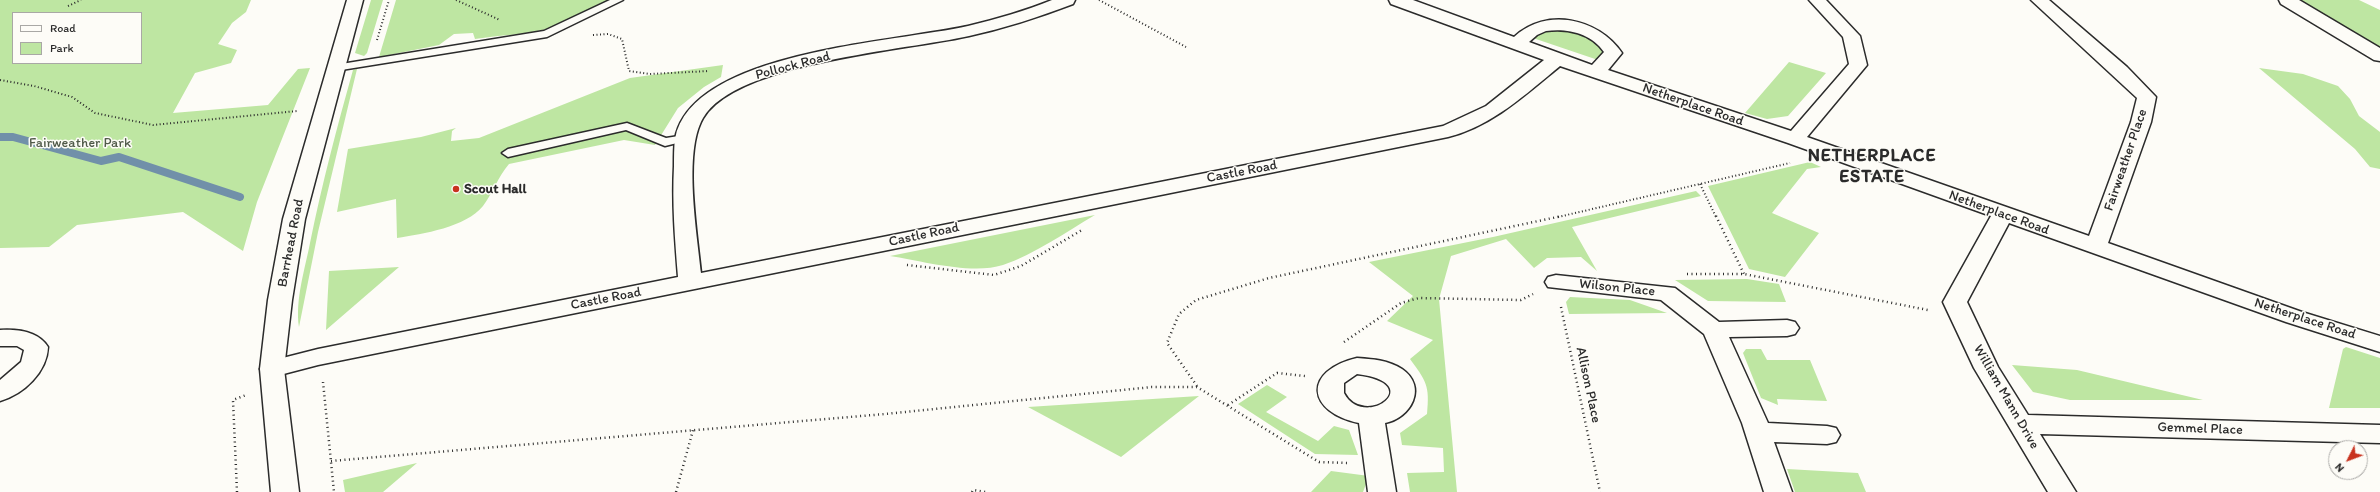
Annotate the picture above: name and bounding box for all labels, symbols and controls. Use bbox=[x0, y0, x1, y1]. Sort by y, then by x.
legend bbox=[12, 12, 142, 64]
text: Road bbox=[50, 21, 76, 35]
text: Park bbox=[50, 41, 74, 55]
street label: Pollock Road bbox=[754, 48, 832, 84]
street label: Netherplace Road bbox=[1640, 80, 1746, 130]
street label: Fairweather Place bbox=[2101, 107, 2151, 213]
park label: Fairweather Park bbox=[29, 135, 131, 151]
district label: NETHERPLACE ESTATE bbox=[1808, 145, 1936, 188]
street label: Castle Road bbox=[1205, 157, 1279, 187]
place label: Scout Hall bbox=[464, 181, 527, 197]
marker: Scout Hall bbox=[451, 184, 461, 194]
street label: Netherplace Road bbox=[1946, 187, 2052, 239]
street label: Barrhead Road bbox=[274, 197, 308, 289]
street label: Castle Road bbox=[887, 219, 961, 251]
street label: Wilson Place bbox=[1578, 276, 1656, 300]
street label: Castle Road bbox=[569, 284, 643, 314]
street label: Netherplace Road bbox=[2252, 295, 2358, 343]
street label: William Mann Drive bbox=[1969, 342, 2043, 452]
street label: Allison Place bbox=[1572, 345, 1604, 425]
street label: Gemmel Place bbox=[2157, 419, 2243, 439]
north arrow bbox=[2328, 440, 2368, 480]
text: N bbox=[2332, 461, 2347, 475]

